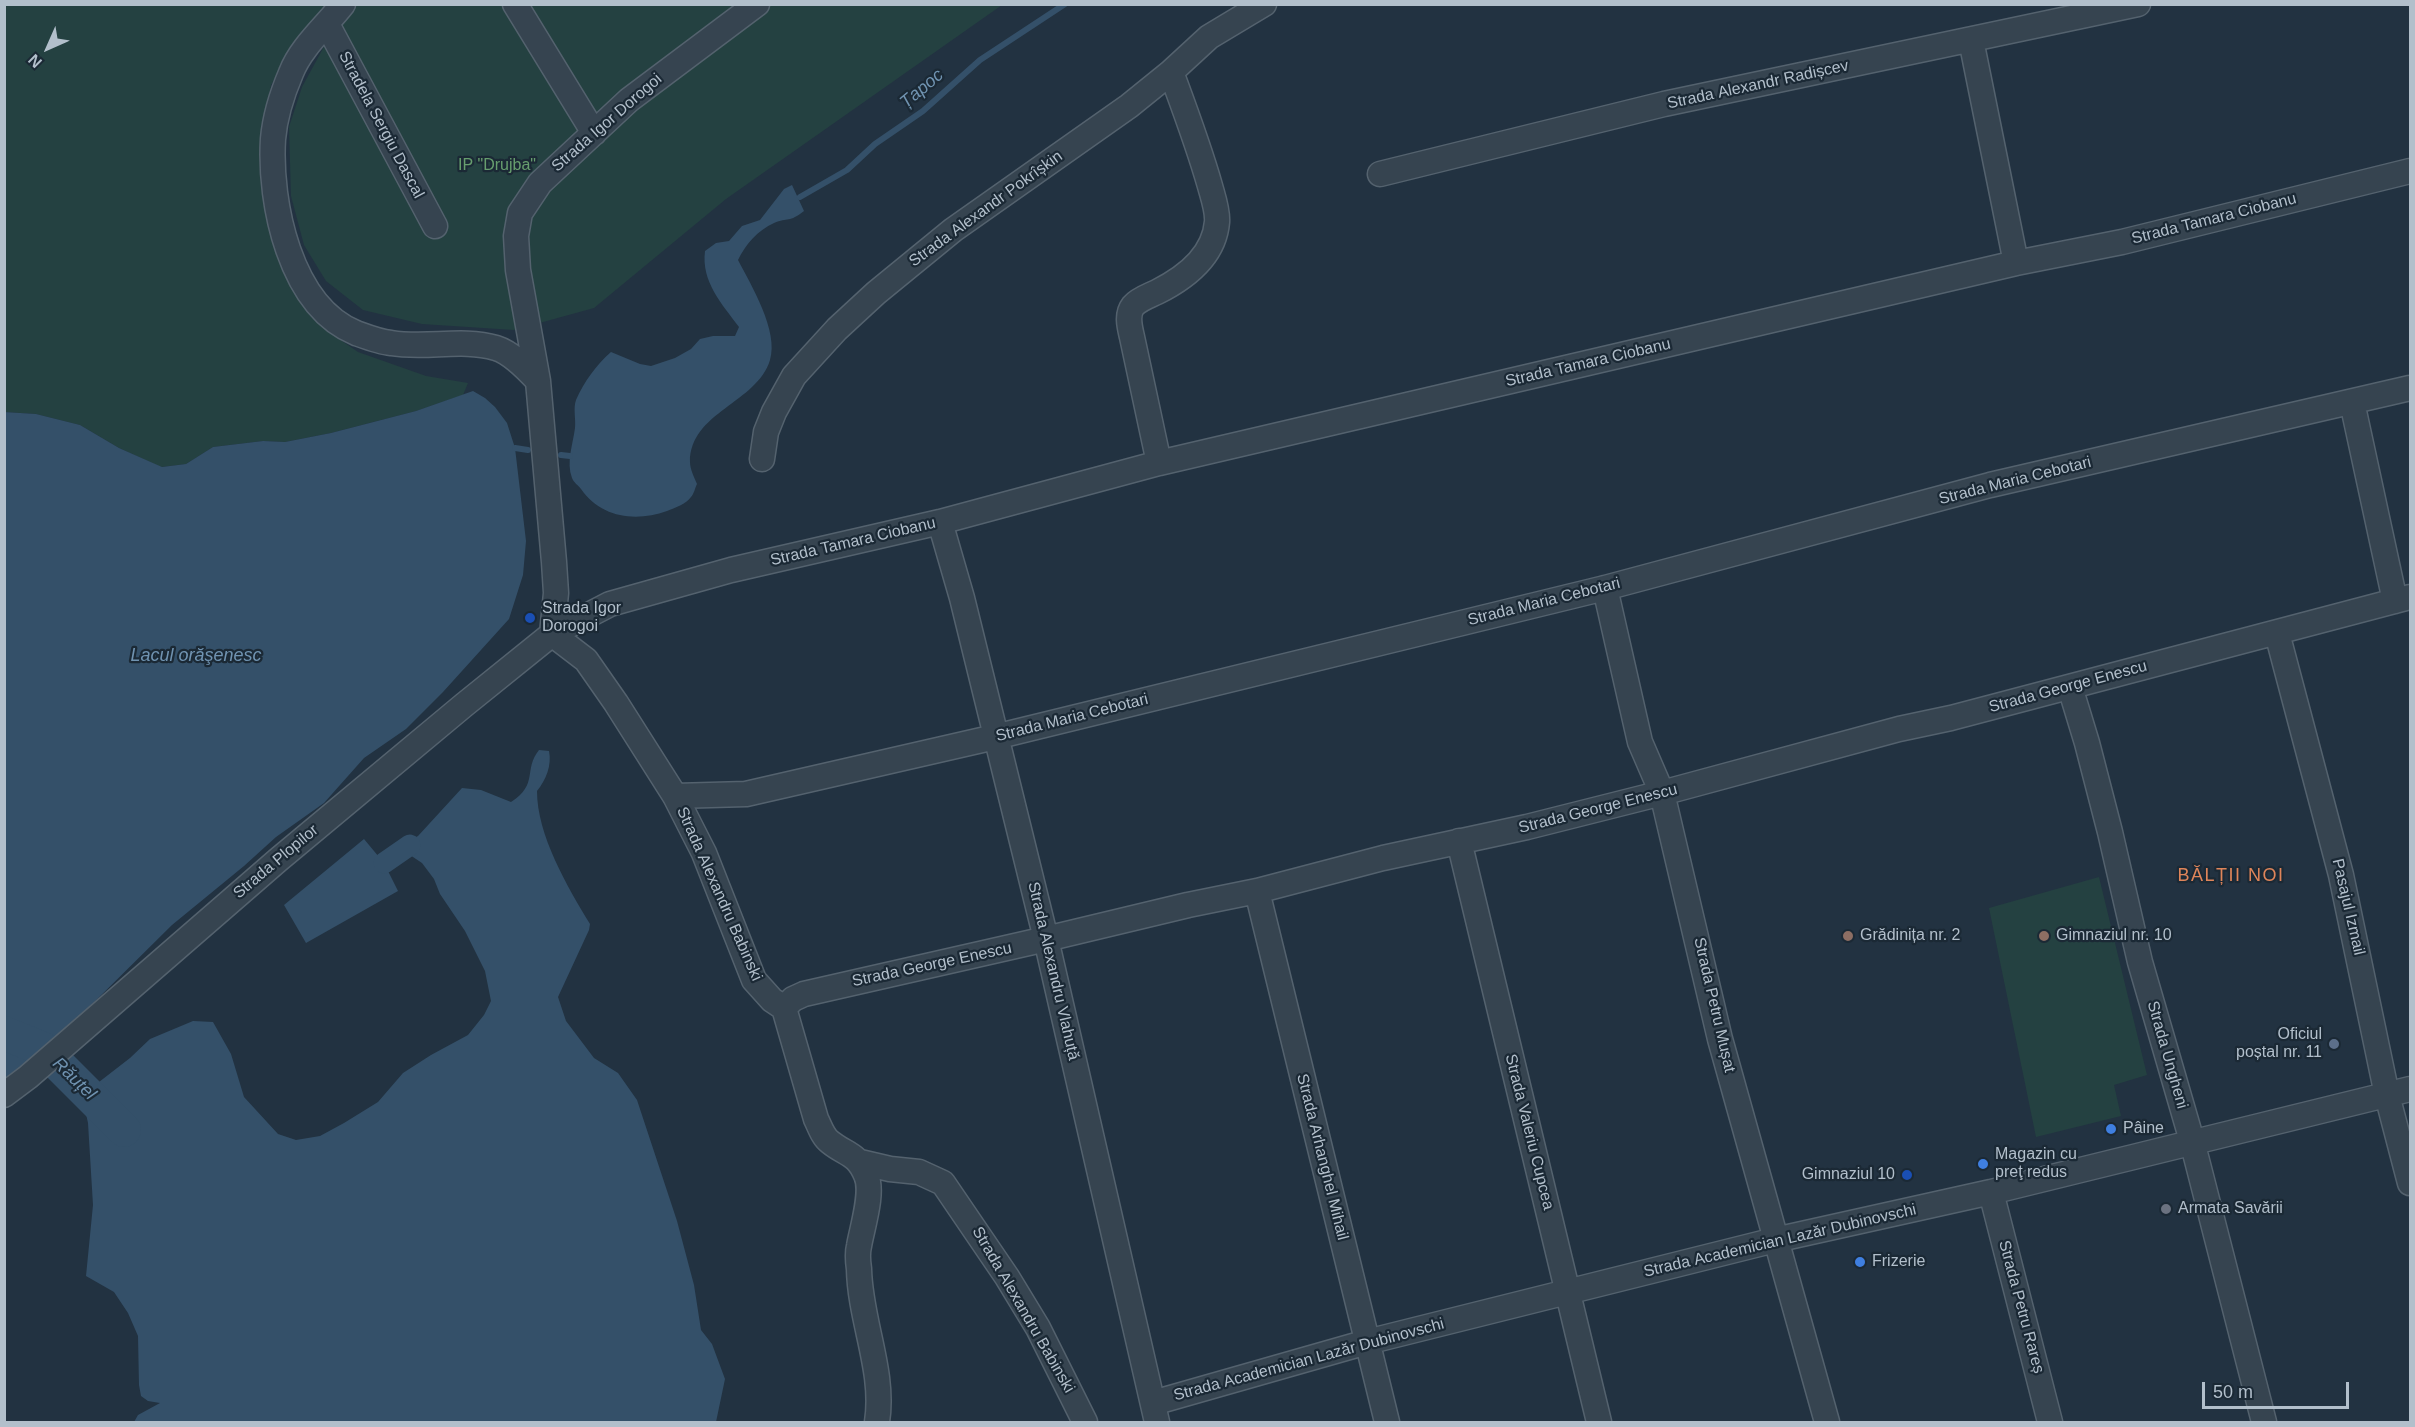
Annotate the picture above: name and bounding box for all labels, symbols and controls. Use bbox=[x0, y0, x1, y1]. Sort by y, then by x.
north arrow bbox=[18, 18, 78, 78]
street label: Stradela Sergiu Dascal bbox=[334, 48, 428, 202]
text: N bbox=[25, 51, 45, 71]
street label: Strada Alexandr Radișcev bbox=[1666, 56, 1850, 114]
water label: Țapoc bbox=[896, 65, 948, 113]
street label: Strada Igor Dorogoi bbox=[548, 70, 666, 176]
street label: Strada Alexandr Pokrîșkin bbox=[906, 147, 1066, 271]
park label: IP "Drujba" bbox=[458, 156, 536, 176]
street label: Strada Tamara Ciobanu bbox=[2130, 189, 2298, 249]
street label: Strada Tamara Ciobanu bbox=[1504, 335, 1672, 391]
street label: Strada Maria Cebotari bbox=[1937, 453, 2093, 509]
street label: Strada Tamara Ciobanu bbox=[769, 514, 937, 570]
street label: Strada Maria Cebotari bbox=[1466, 574, 1622, 630]
place label: Strada Igor Dorogoi bbox=[542, 599, 621, 637]
marker: Strada Igor Dorogoi bbox=[523, 611, 537, 625]
water label: Lacul orăşenesc bbox=[130, 645, 262, 667]
street label: Strada George Enescu bbox=[1987, 657, 2149, 717]
street label: Strada Maria Cebotari bbox=[994, 690, 1150, 746]
street label: Strada George Enescu bbox=[1517, 780, 1679, 838]
street label: Strada Alexandru Babinski bbox=[672, 804, 766, 984]
street label: Strada Plopilor bbox=[230, 821, 322, 903]
street label: Pasajul Izmail bbox=[2328, 857, 2368, 957]
district label: BĂLȚII NOI bbox=[2177, 865, 2285, 887]
street label: Strada Аlexandru Vlahuță bbox=[1023, 880, 1083, 1062]
place label: Grădinița nr. 2 bbox=[1860, 926, 1960, 946]
place label: Gimnaziul nr. 10 bbox=[2056, 926, 2172, 946]
marker: Grădinița nr. 2 bbox=[1841, 929, 1855, 943]
marker: Gimnaziul nr. 10 bbox=[2037, 929, 2051, 943]
street label: Strada Petru Mușat bbox=[1689, 936, 1739, 1074]
street label: Strada George Enescu bbox=[850, 939, 1014, 991]
street label: Strada Ungheni bbox=[2142, 999, 2192, 1111]
place label: Oficiul poștal nr. 11 bbox=[2236, 1025, 2322, 1063]
marker: Oficiul poștal nr. 11 bbox=[2327, 1037, 2341, 1051]
street label: Strada Valeriu Cupcea bbox=[1500, 1052, 1558, 1212]
water label: Răuțel bbox=[48, 1053, 100, 1105]
street label: Strada Arhanghel Mihail bbox=[1292, 1072, 1352, 1242]
place label: Pâine bbox=[2123, 1119, 2164, 1139]
marker: Pâine bbox=[2104, 1122, 2118, 1136]
place label: Magazin cu preţ redus bbox=[1995, 1145, 2077, 1183]
marker: Magazin cu preţ redus bbox=[1976, 1157, 1990, 1171]
place label: Gimnaziul 10 bbox=[1802, 1165, 1895, 1185]
marker: Gimnaziul 10 bbox=[1900, 1168, 1914, 1182]
place label: Armata Savării bbox=[2178, 1199, 2283, 1219]
street label: Strada Academician Lazăr Dubinovschi bbox=[1642, 1200, 1918, 1282]
marker: Armata Savării bbox=[2159, 1202, 2173, 1216]
street label: Strada Alexandru Babinski bbox=[968, 1224, 1078, 1396]
street label: Strada Petru Rareș bbox=[1994, 1238, 2048, 1376]
place label: Frizerie bbox=[1872, 1252, 1925, 1272]
marker: Frizerie bbox=[1853, 1255, 1867, 1269]
street label: Strada Academician Lazăr Dubinovschi bbox=[1172, 1315, 1446, 1405]
scale bar bbox=[2205, 1370, 2352, 1408]
text: 50 m bbox=[2213, 1382, 2253, 1402]

